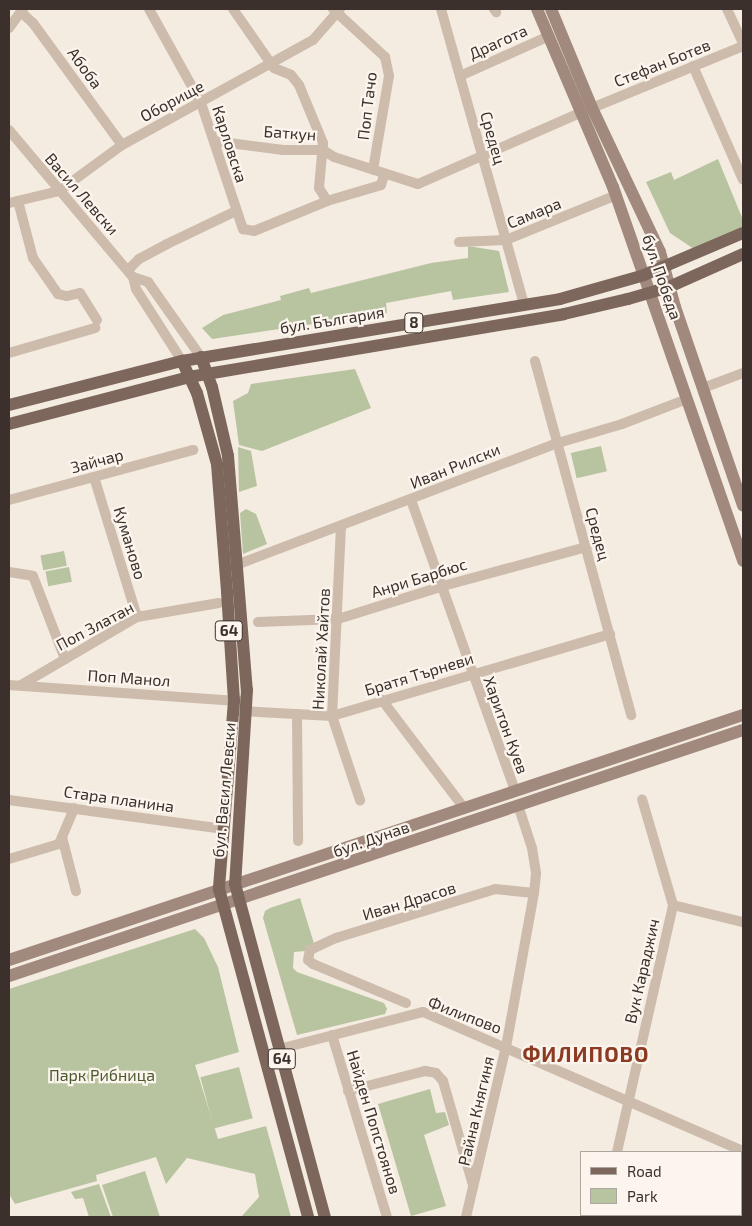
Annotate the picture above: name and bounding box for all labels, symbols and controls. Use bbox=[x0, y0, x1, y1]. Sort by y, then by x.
street label: Драгота bbox=[466, 21, 530, 63]
street label: Стефан Ботев bbox=[611, 35, 713, 91]
street label: Абоба bbox=[64, 44, 106, 92]
street label: Поп Тачо bbox=[353, 71, 381, 141]
street label: Оборище bbox=[137, 76, 207, 126]
street label: Карловска bbox=[209, 103, 251, 185]
street label: Средец bbox=[476, 109, 510, 167]
street label: Баткун bbox=[263, 122, 317, 144]
street label: Васил Левски bbox=[41, 149, 123, 239]
street label: Самара bbox=[504, 193, 564, 233]
street label: бул. Победа bbox=[638, 232, 686, 322]
street label: бул. България bbox=[278, 302, 386, 338]
road number: 8 bbox=[404, 310, 424, 336]
street label: Иван Рилски bbox=[407, 439, 503, 493]
street label: Зайчар bbox=[69, 445, 125, 477]
street label: Куманово bbox=[110, 504, 150, 582]
street label: Средец bbox=[582, 505, 614, 563]
street label: Анри Барбюс bbox=[369, 554, 469, 602]
street label: Николай Хайтов bbox=[308, 588, 334, 710]
street label: Поп Златан bbox=[53, 598, 137, 654]
road number: 64 bbox=[214, 618, 244, 644]
street label: Братя Търневи bbox=[362, 648, 476, 700]
street label: Поп Манол bbox=[87, 666, 171, 690]
street label: Харитон Куев bbox=[479, 674, 533, 776]
street label: бул. Васил Левски bbox=[209, 722, 239, 858]
street label: Стара планина bbox=[63, 782, 175, 816]
street label: бул. Дунав bbox=[330, 817, 412, 861]
street label: Иван Драсов bbox=[360, 878, 458, 924]
street label: Вук Караджич bbox=[621, 917, 663, 1025]
street label: Филипово bbox=[426, 992, 504, 1038]
district label: ФИЛИПОВО bbox=[521, 1041, 651, 1067]
road number: 64 bbox=[267, 1046, 297, 1072]
street label: Найден Попстоянов bbox=[343, 1048, 405, 1196]
street label: Райна Княгиня bbox=[454, 1054, 498, 1168]
park label: Парк Рибница bbox=[49, 1065, 155, 1085]
legend bbox=[580, 1151, 742, 1216]
text: Road bbox=[627, 1162, 662, 1180]
text: Park bbox=[627, 1187, 658, 1205]

